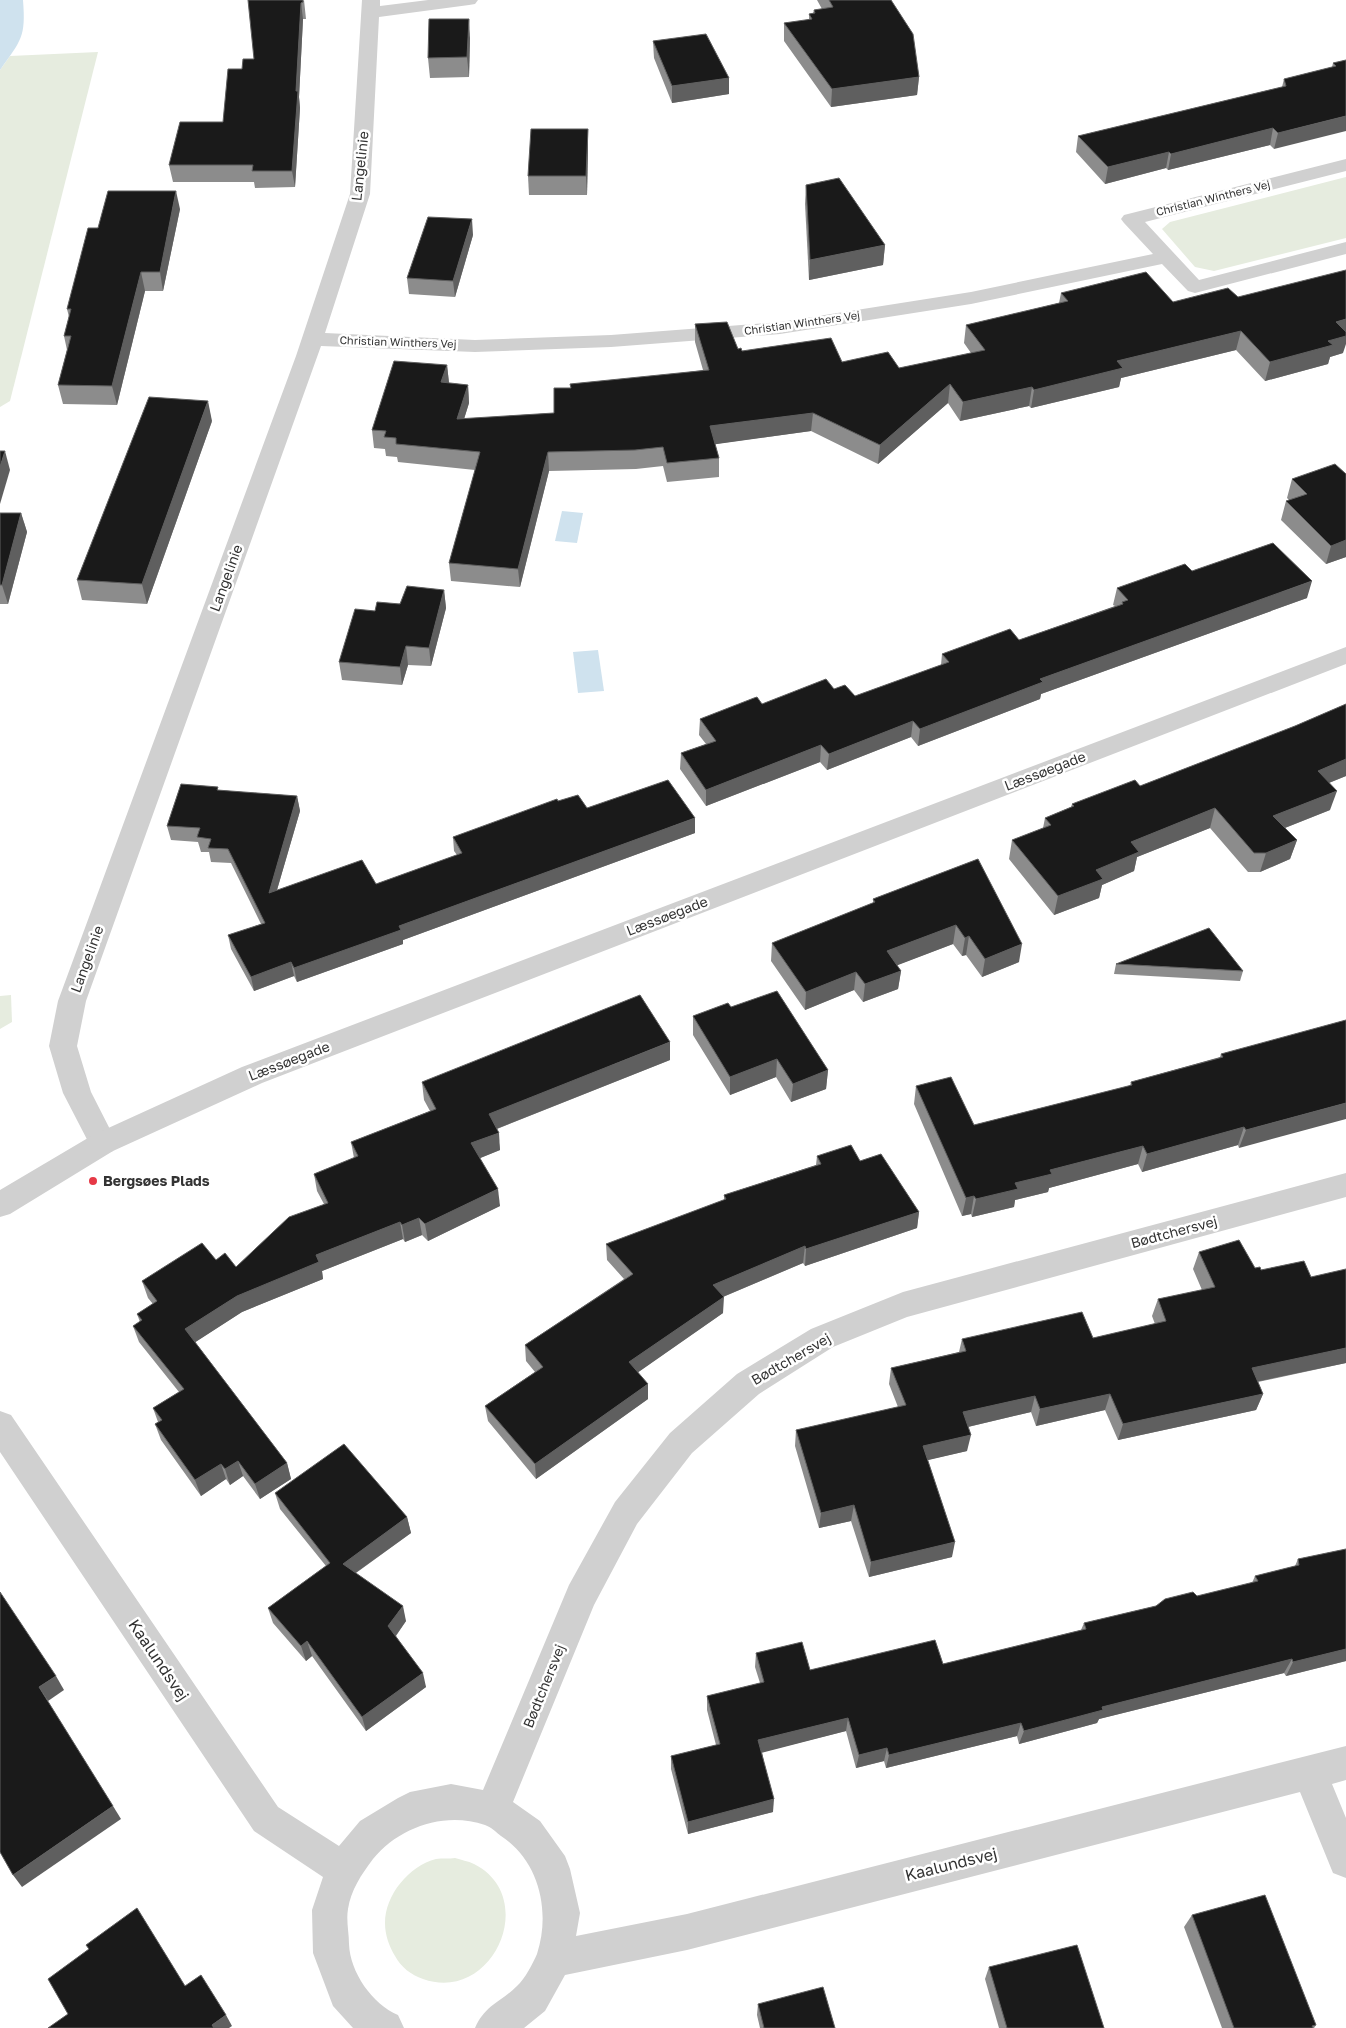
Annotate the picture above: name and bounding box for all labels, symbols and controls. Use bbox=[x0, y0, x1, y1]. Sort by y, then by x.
street label: Langelinie bbox=[347, 130, 372, 202]
street label: Christian Winthers Vej bbox=[1155, 177, 1271, 218]
street label: Christian Winthers Vej bbox=[743, 308, 861, 337]
street label: Christian Winthers Vej bbox=[339, 333, 457, 350]
street label: Langelinie bbox=[206, 542, 246, 614]
street label: Læssøegade bbox=[1002, 747, 1088, 794]
street label: Læssøegade bbox=[624, 892, 710, 939]
street label: Langelinie bbox=[67, 923, 107, 995]
street label: Læssøegade bbox=[246, 1037, 332, 1084]
place label: Bergsøes Plads bbox=[103, 1172, 210, 1189]
marker: Bergsøes Plads bbox=[87, 1175, 99, 1187]
street label: Bødtchersvej bbox=[1129, 1212, 1219, 1251]
street label: Bødtchersvej bbox=[748, 1329, 833, 1388]
street label: Kaalundsvej bbox=[124, 1615, 194, 1705]
street label: Bødtchersvej bbox=[519, 1642, 568, 1730]
street label: Kaalundsvej bbox=[903, 1843, 999, 1885]

